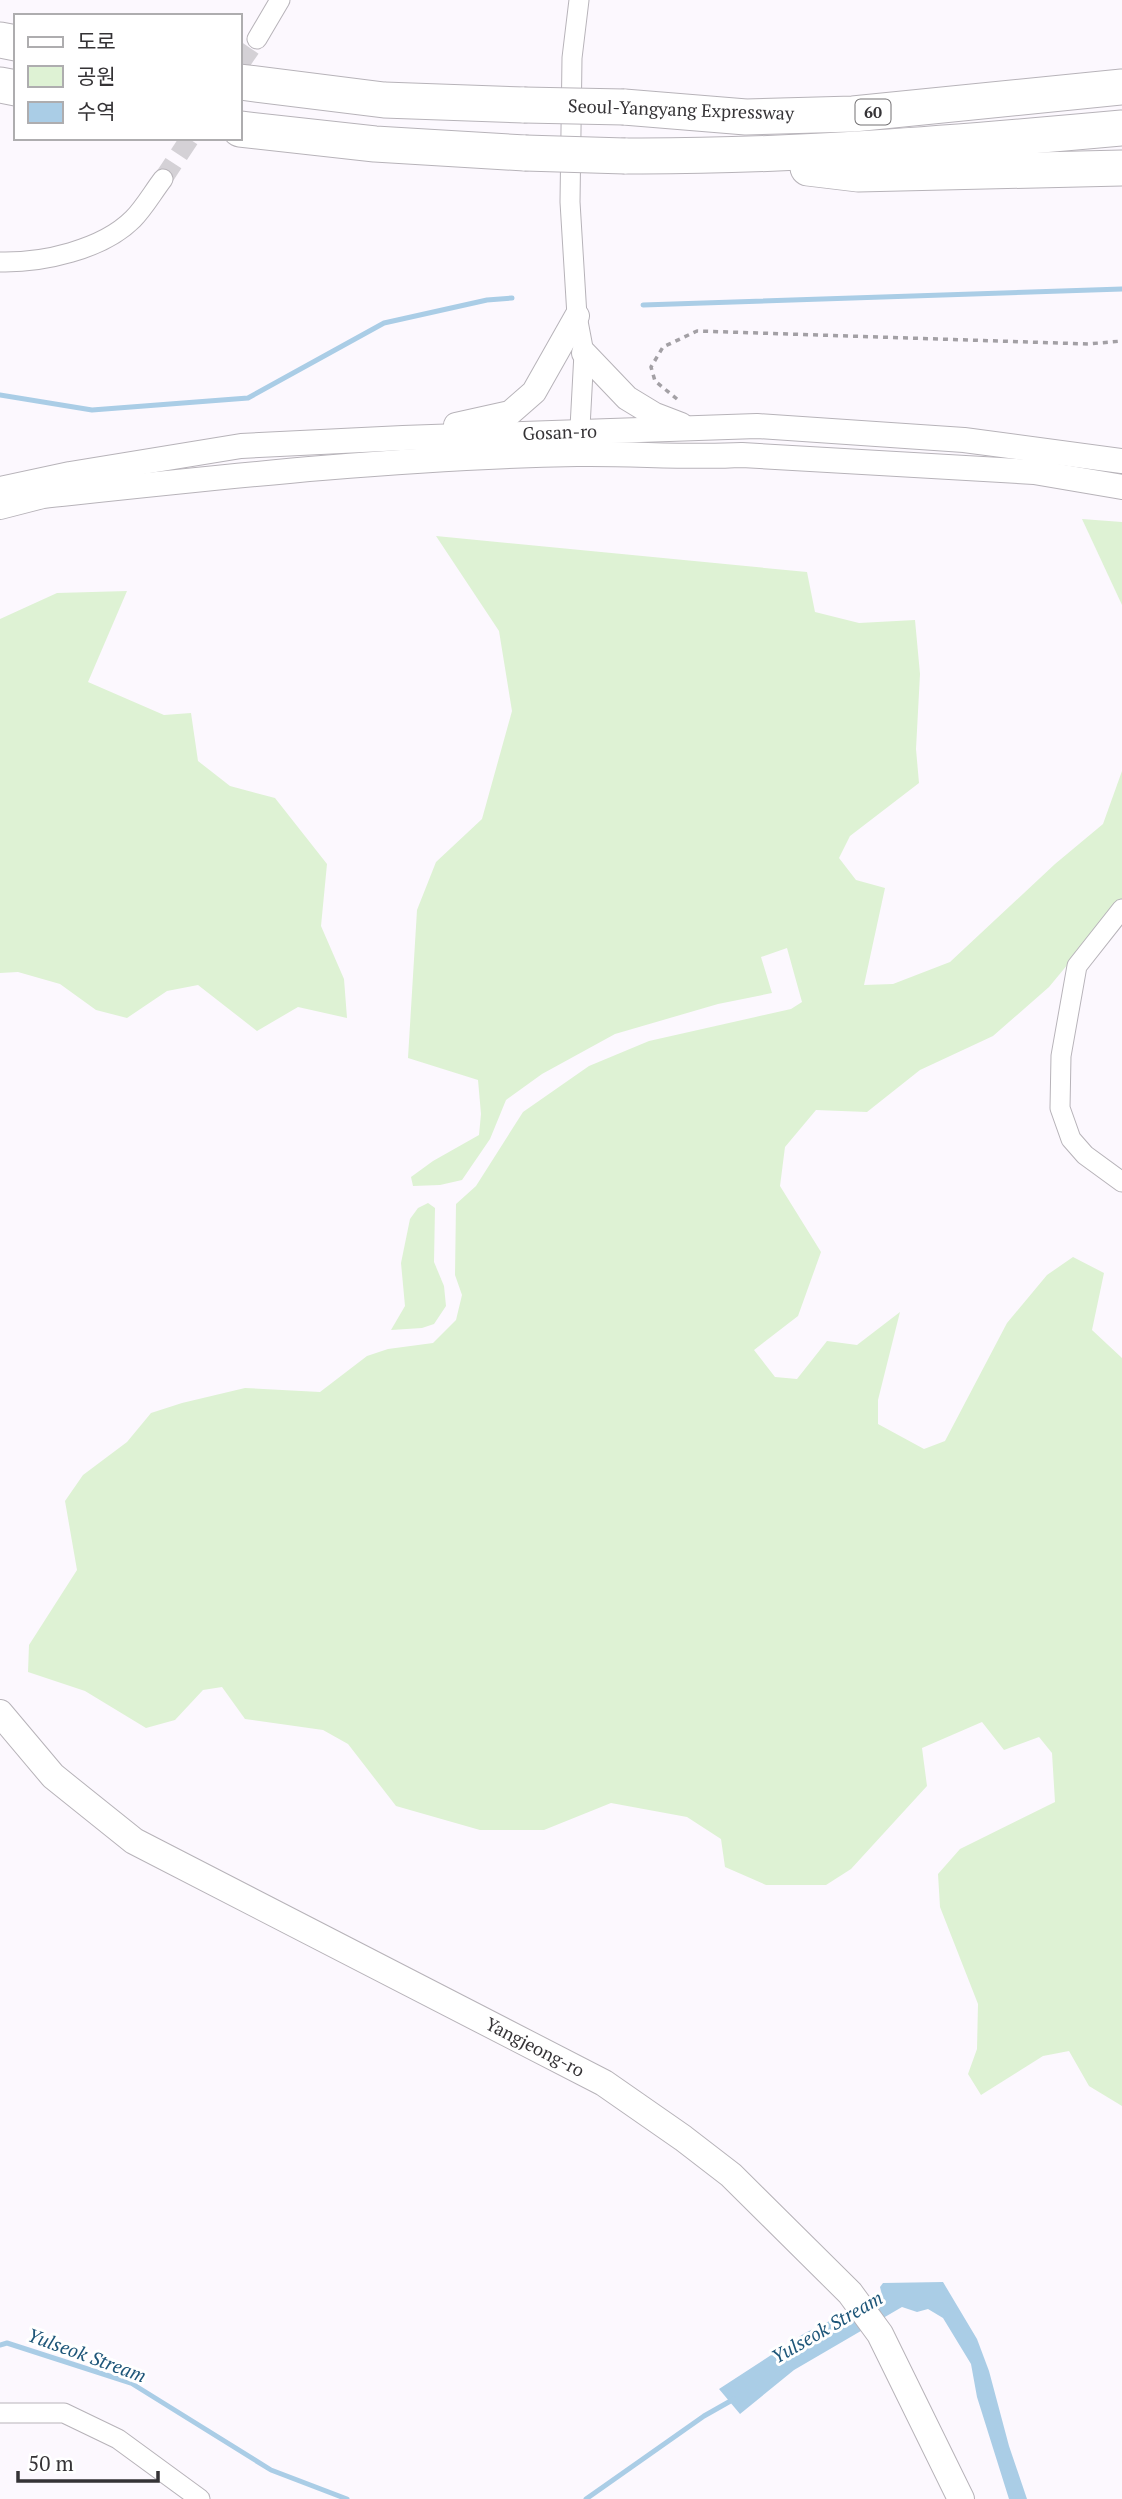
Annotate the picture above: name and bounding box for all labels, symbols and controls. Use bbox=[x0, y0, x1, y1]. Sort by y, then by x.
legend bbox=[14, 14, 242, 140]
text: 도로 bbox=[77, 27, 116, 55]
text: 공원 bbox=[77, 62, 116, 90]
street label: Seoul-Yangyang Expressway bbox=[568, 93, 795, 125]
text: 수역 bbox=[77, 97, 116, 125]
road number: 60 bbox=[856, 100, 890, 124]
street label: Gosan-ro bbox=[522, 418, 597, 445]
street label: Yangjeong-ro bbox=[482, 2011, 589, 2082]
water label: Yulseok Stream bbox=[767, 2285, 887, 2369]
water label: Yulseok Stream bbox=[24, 2321, 150, 2388]
scale bar bbox=[18, 2440, 158, 2484]
text: 50 m bbox=[28, 2449, 74, 2477]

